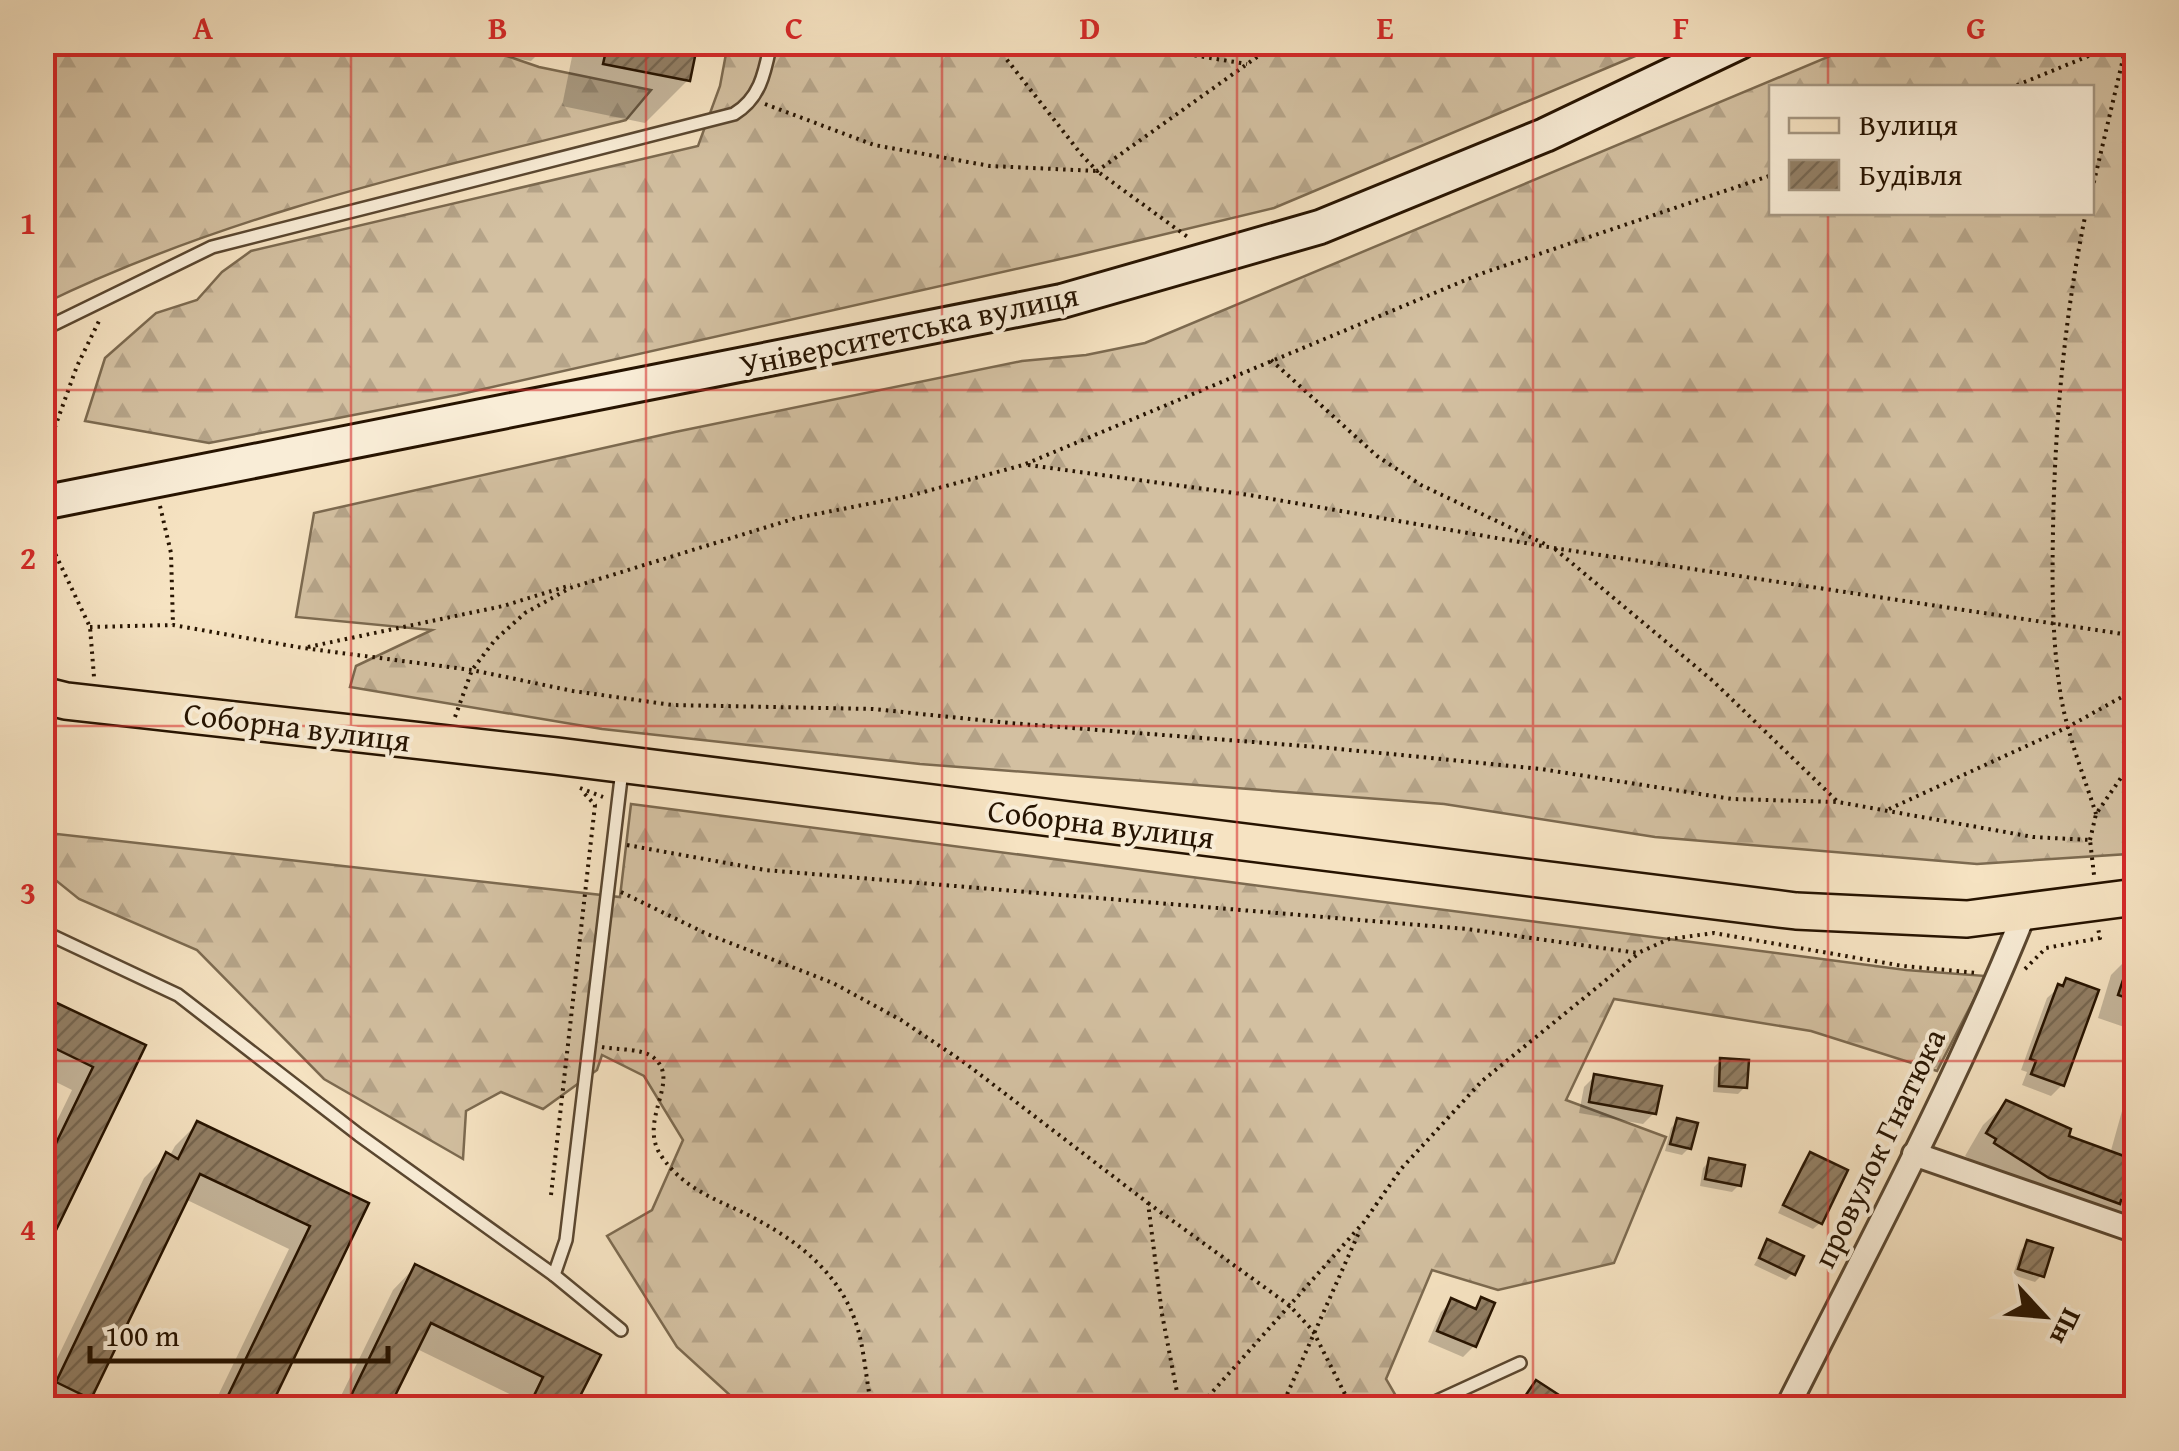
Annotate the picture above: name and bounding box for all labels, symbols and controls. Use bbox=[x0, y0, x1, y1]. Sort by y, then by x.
text: A bbox=[193, 4, 214, 51]
text: B bbox=[488, 4, 508, 51]
text: C bbox=[785, 4, 803, 51]
text: D bbox=[1080, 4, 1100, 51]
text: E bbox=[1376, 4, 1394, 51]
text: F bbox=[1673, 4, 1689, 51]
text: G bbox=[1966, 4, 1986, 51]
legend bbox=[1769, 85, 2094, 215]
text: Вулиця bbox=[1859, 102, 1958, 146]
text: Будівля bbox=[1859, 152, 1962, 196]
text: 1 bbox=[20, 199, 36, 246]
street label: Університетська вулиця bbox=[735, 271, 1083, 388]
text: 2 bbox=[20, 534, 36, 581]
street label: Соборна вулиця bbox=[181, 689, 413, 764]
street label: Соборна вулиця bbox=[985, 786, 1217, 861]
text: 3 bbox=[20, 869, 36, 916]
street label: провулок Гнатюка bbox=[1800, 1019, 1957, 1275]
text: 4 bbox=[20, 1205, 36, 1252]
north arrow bbox=[1994, 1266, 2094, 1366]
scale bar bbox=[90, 1301, 388, 1363]
text: Пн bbox=[2041, 1302, 2093, 1352]
text: 100 m bbox=[105, 1313, 180, 1357]

